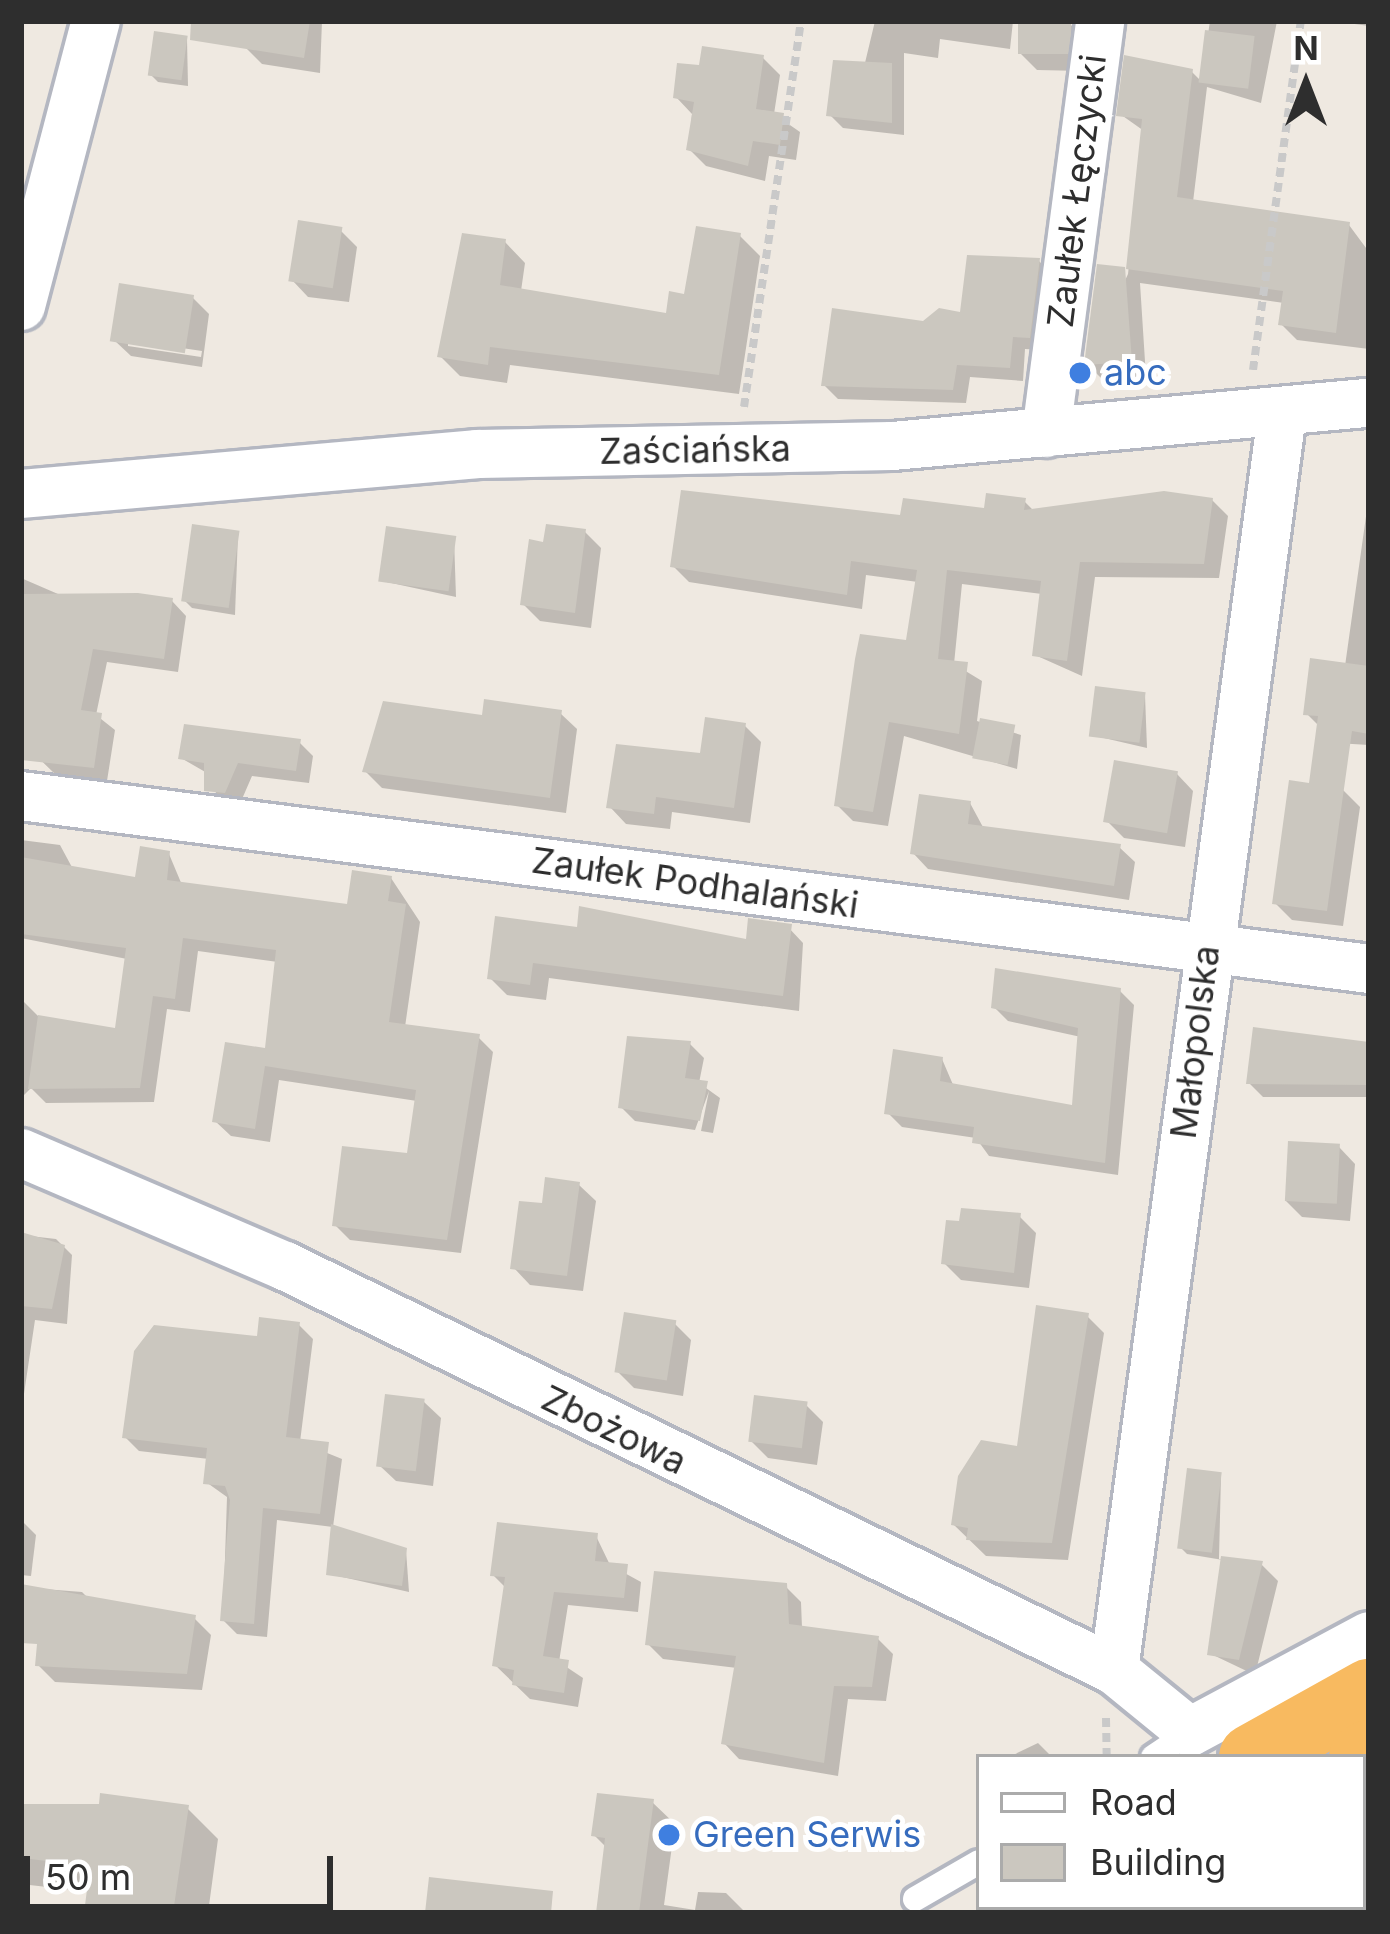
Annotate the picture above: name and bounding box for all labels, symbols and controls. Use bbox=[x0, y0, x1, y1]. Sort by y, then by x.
north arrow bbox=[1246, 24, 1366, 144]
text: N bbox=[1293, 28, 1319, 68]
street label: Zaułek Łęczycki bbox=[1039, 52, 1115, 330]
place label: abc bbox=[1104, 351, 1167, 395]
marker: abc bbox=[1067, 360, 1093, 386]
street label: Zaściańska bbox=[599, 427, 791, 473]
street label: Zaułek Podhalański bbox=[529, 839, 861, 927]
street label: Małopolska bbox=[1162, 943, 1228, 1141]
street label: Zbożowa bbox=[535, 1376, 693, 1484]
legend bbox=[976, 1754, 1366, 1910]
text: Road bbox=[1090, 1780, 1177, 1824]
place label: Green Serwis bbox=[693, 1813, 921, 1857]
marker: Green Serwis bbox=[656, 1822, 682, 1848]
scale bar bbox=[30, 1832, 339, 1906]
text: Building bbox=[1090, 1840, 1226, 1884]
text: 50 m bbox=[45, 1855, 131, 1899]

